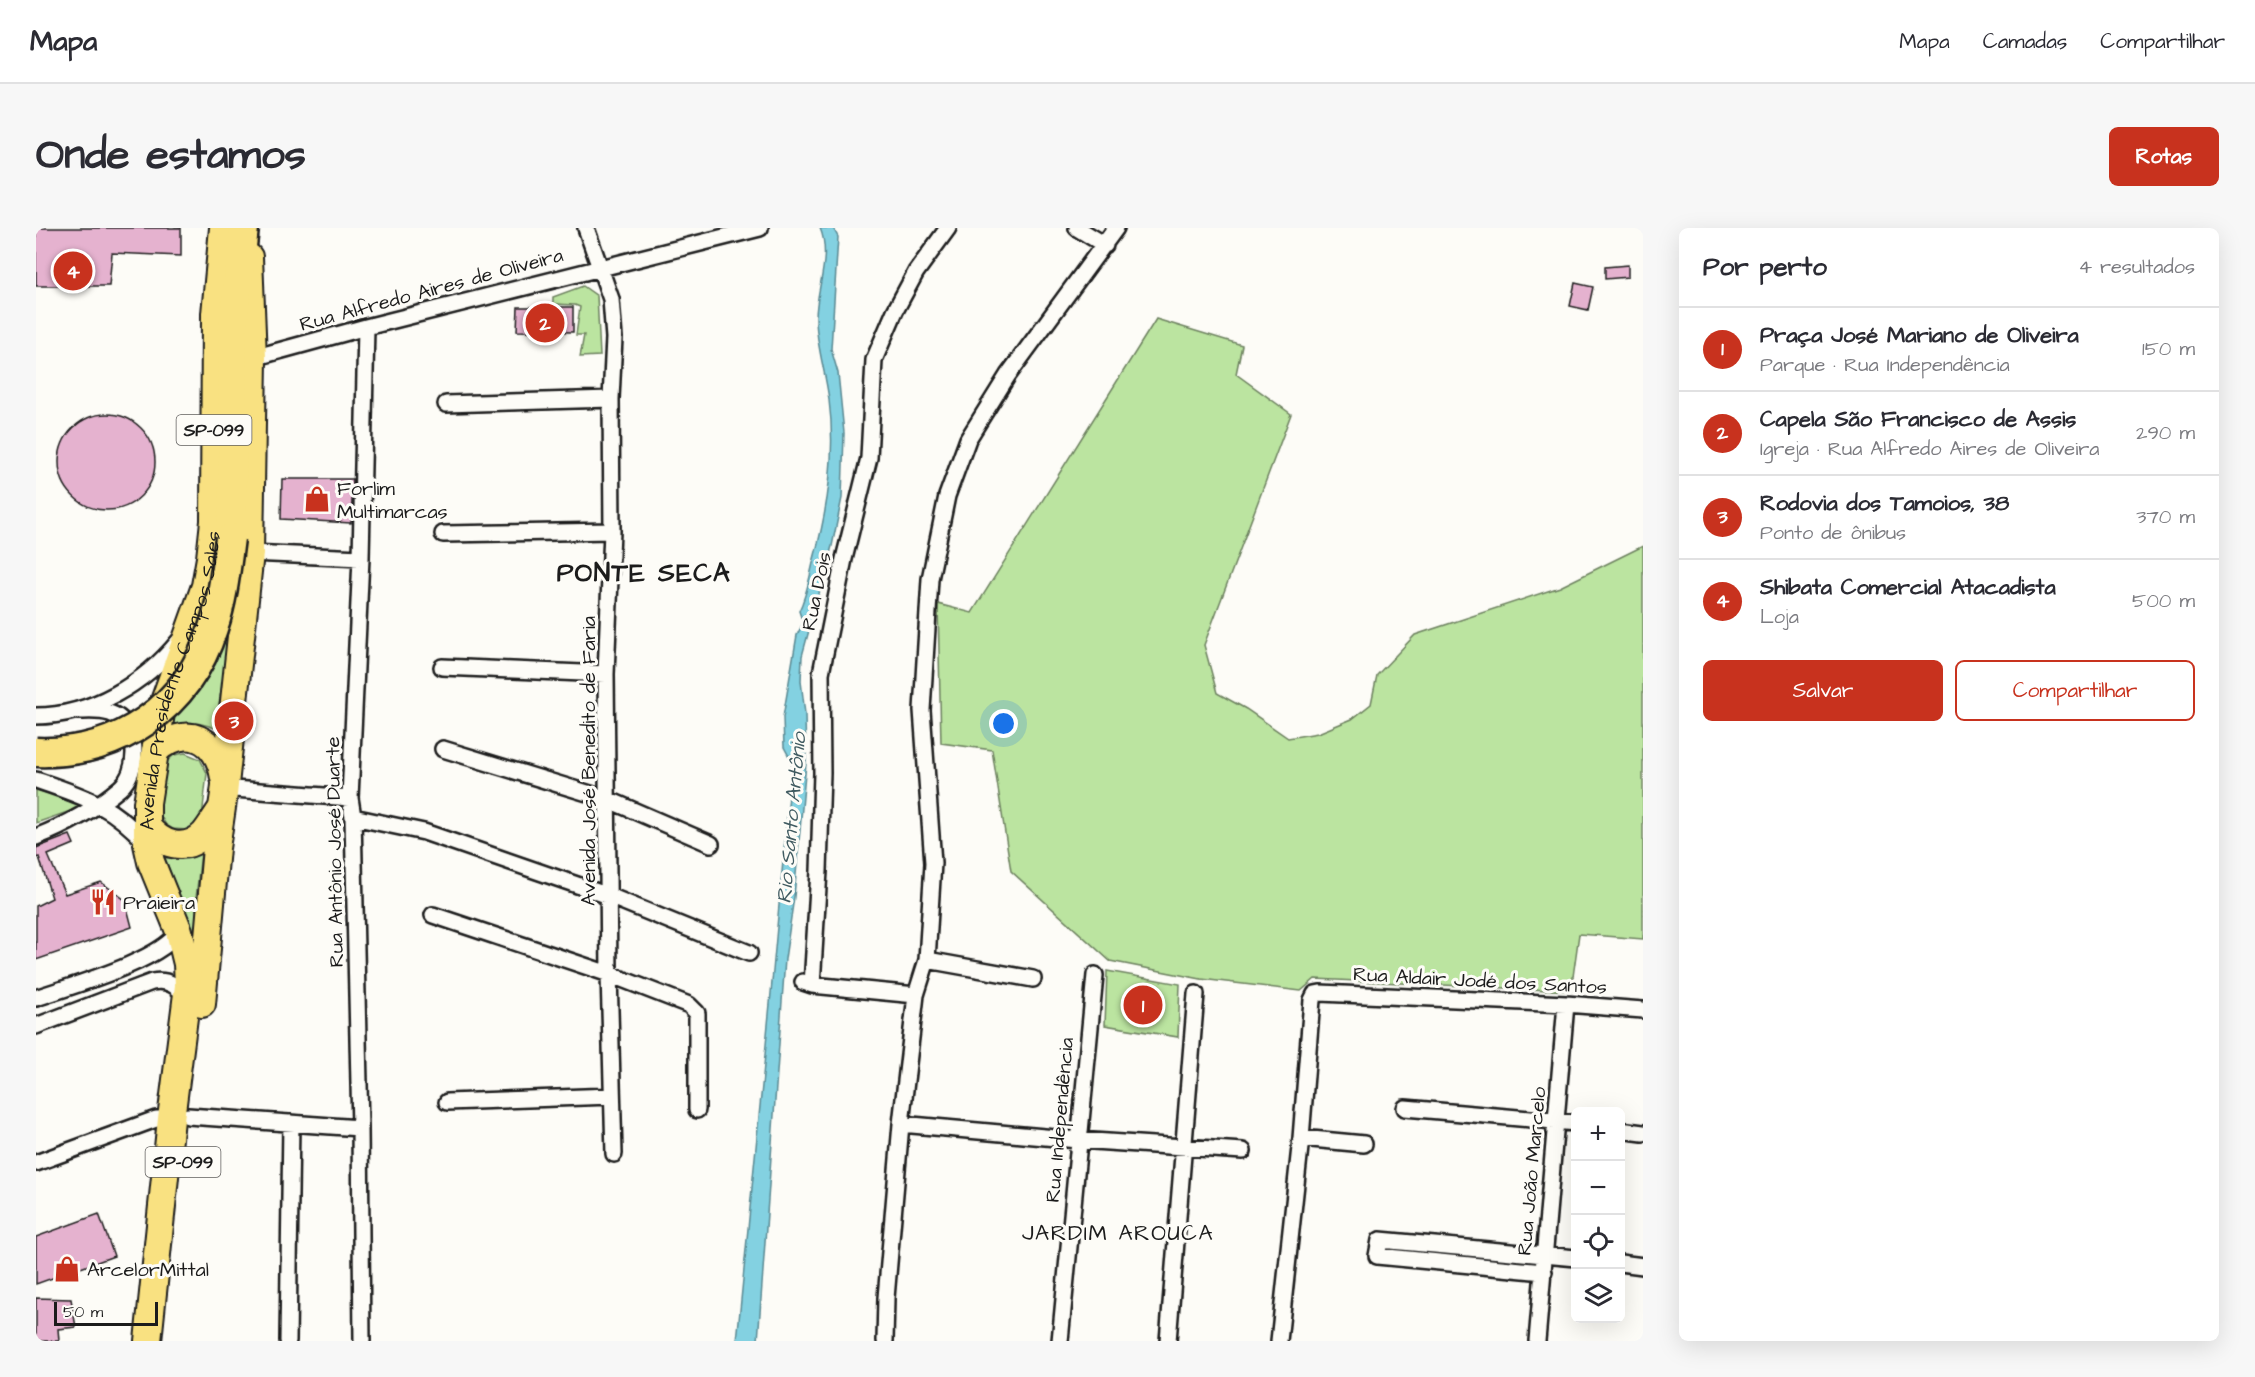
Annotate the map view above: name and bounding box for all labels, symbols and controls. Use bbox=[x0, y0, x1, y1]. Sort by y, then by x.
text: Mapa bbox=[30, 22, 97, 61]
text: Mapa bbox=[1899, 27, 1950, 56]
text: Camadas bbox=[1983, 27, 2067, 56]
text: Compartilhar bbox=[2100, 27, 2225, 56]
text: Onde estamos bbox=[36, 127, 306, 185]
button: Rotas bbox=[2109, 127, 2219, 186]
street label: Rua Alfredo Aires de Oliveira bbox=[296, 241, 566, 339]
pin: 4 bbox=[54, 248, 93, 294]
text: Por perto bbox=[1703, 249, 1827, 285]
text: 4 resultados bbox=[2078, 253, 2195, 281]
pin: 2 bbox=[526, 300, 564, 346]
text: Praça José Mariano de Oliveira bbox=[1760, 320, 2079, 351]
text: 1 bbox=[1721, 335, 1724, 363]
text: 150 m bbox=[2142, 335, 2195, 363]
text: Parque · Rua Independência bbox=[1760, 351, 2010, 379]
text: Capela São Francisco de Assis bbox=[1760, 404, 2076, 435]
road number: SP-099 bbox=[176, 415, 252, 445]
text: 2 bbox=[1717, 419, 1728, 447]
text: 290 m bbox=[2136, 419, 2195, 447]
text: Igreja · Rua Alfredo Aires de Oliveira bbox=[1760, 435, 2099, 463]
place label: Forlim Multimarcas bbox=[337, 475, 448, 526]
shop icon: Forlim Multimarcas bbox=[302, 484, 332, 514]
text: Rodovia dos Tamoios, 38 bbox=[1760, 488, 2009, 519]
text: 3 bbox=[1717, 503, 1728, 531]
text: 370 m bbox=[2136, 503, 2195, 531]
text: Ponto de ônibus bbox=[1760, 519, 1906, 547]
street label: Avenida Presidente Campos Sales bbox=[133, 530, 228, 831]
street label: Rua Dois bbox=[795, 549, 839, 633]
district label: PONTE SECA bbox=[557, 555, 731, 591]
text: Shibata Comercial Atacadista bbox=[1760, 572, 2056, 603]
text: 4 bbox=[1716, 587, 1729, 615]
text: 500 m bbox=[2132, 587, 2195, 615]
text: Loja bbox=[1760, 603, 1799, 631]
street label: Avenida José Benedito de Faria bbox=[575, 616, 603, 906]
button: Salvar bbox=[1703, 660, 1943, 721]
button: Compartilhar bbox=[1955, 660, 2195, 721]
pin: 3 bbox=[214, 698, 254, 744]
your location bbox=[989, 709, 1018, 738]
water label: Rio Santo Antônio bbox=[770, 729, 814, 905]
street label: Rua Antônio José Duarte bbox=[319, 736, 351, 968]
restaurant icon: Praieira bbox=[88, 887, 118, 917]
place label: Praieira bbox=[123, 889, 195, 917]
street label: Rua Aldair Jodé dos Santos bbox=[1352, 960, 1607, 1002]
pin: 1 bbox=[1124, 982, 1162, 1028]
street label: Rua Independência bbox=[1039, 1036, 1081, 1204]
street label: Rua João Marcelo bbox=[1511, 1085, 1553, 1257]
map controls bbox=[1571, 1107, 1625, 1323]
button: + bbox=[1571, 1107, 1625, 1161]
road number: SP-099 bbox=[146, 1147, 220, 1177]
button: − bbox=[1571, 1161, 1625, 1215]
button: locate bbox=[1571, 1215, 1625, 1269]
district label: JARDIM AROUCA bbox=[1022, 1218, 1214, 1249]
shop icon: ArcelorMittal bbox=[52, 1254, 82, 1284]
place label: ArcelorMittal bbox=[87, 1256, 209, 1284]
button: layers bbox=[1571, 1269, 1625, 1323]
scale bar bbox=[54, 1299, 158, 1326]
text: 50 m bbox=[63, 1301, 103, 1323]

